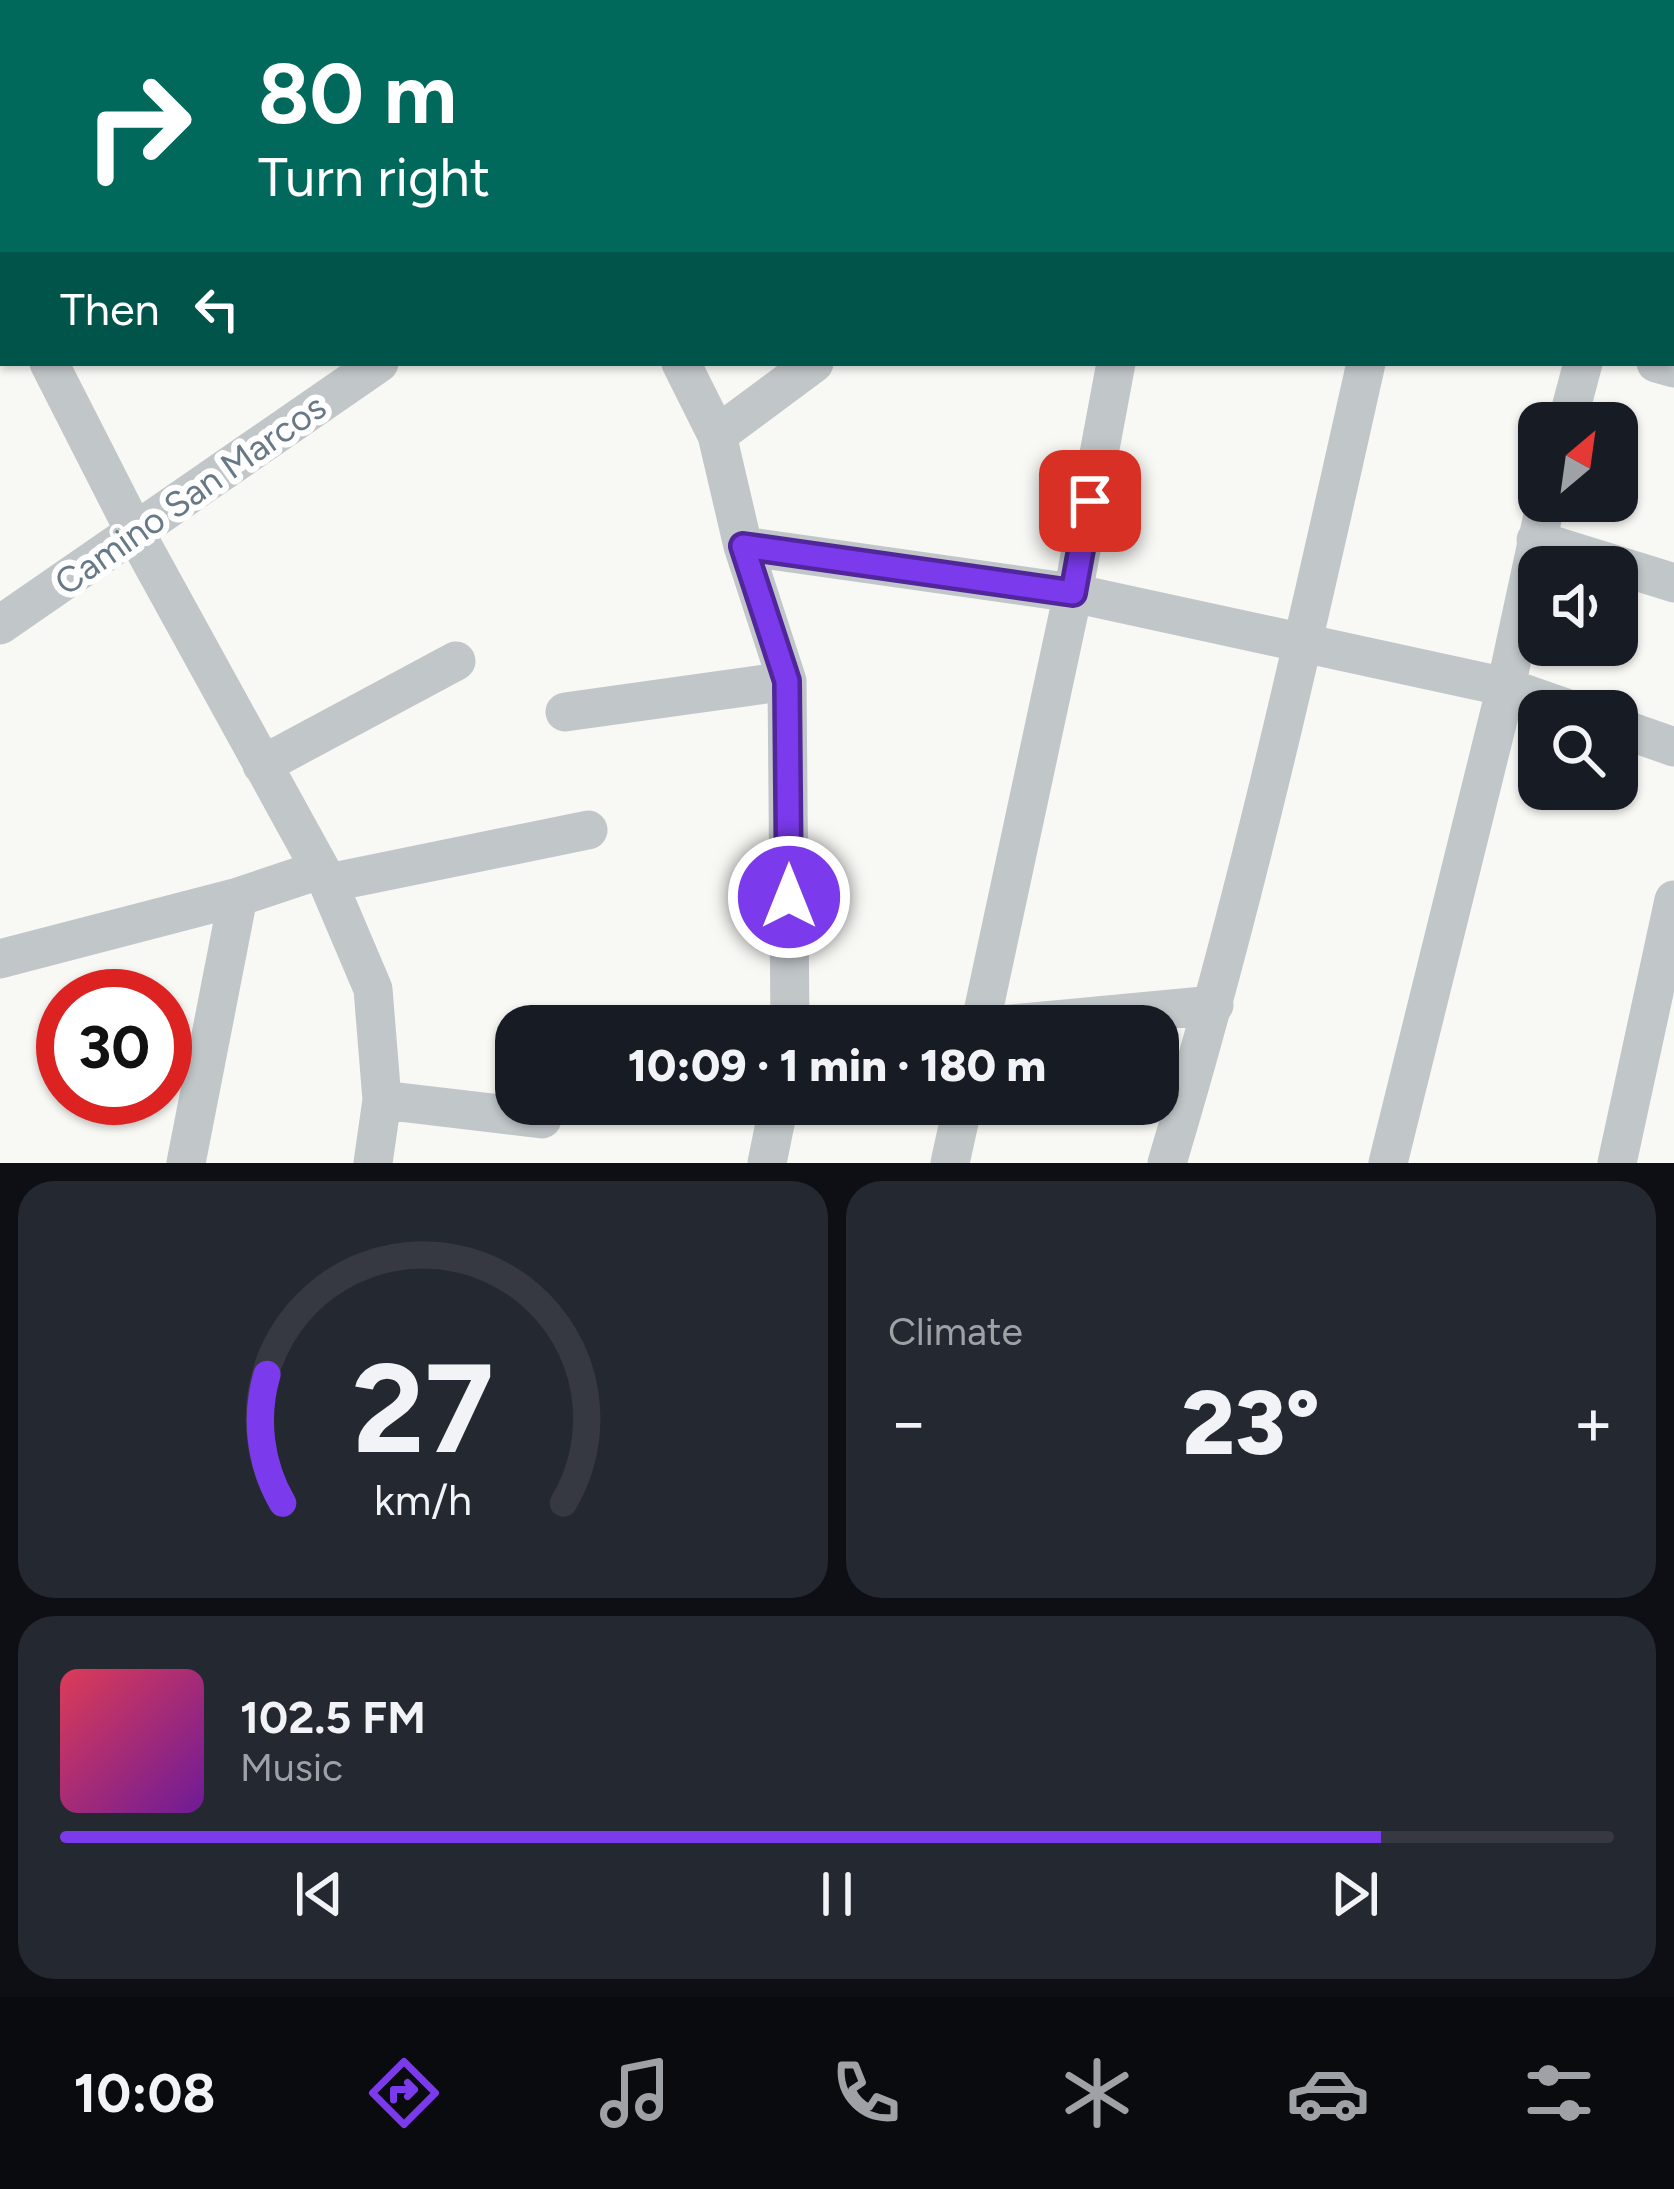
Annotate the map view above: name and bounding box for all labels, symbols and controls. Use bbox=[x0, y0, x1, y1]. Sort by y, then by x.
text: 80 m bbox=[258, 43, 457, 144]
icon: right bbox=[60, 48, 216, 204]
text: Turn right bbox=[258, 145, 490, 210]
icon: left bbox=[184, 276, 250, 342]
text: Then bbox=[60, 282, 160, 336]
street label: Camino San Marcos bbox=[47, 385, 334, 604]
north arrow bbox=[1518, 402, 1638, 522]
map controls bbox=[1518, 402, 1638, 810]
pin bbox=[1039, 450, 1141, 552]
icon: arrive bbox=[1057, 468, 1123, 534]
button: sound bbox=[1518, 546, 1638, 666]
button: search bbox=[1518, 690, 1638, 810]
position arrow bbox=[726, 834, 852, 960]
speed limit sign: 30 bbox=[36, 969, 192, 1125]
text: 10:09 · 1 min · 180 m bbox=[628, 1038, 1046, 1092]
text: Climate bbox=[888, 1308, 1023, 1355]
text: 27 bbox=[352, 1333, 494, 1483]
text: 23° bbox=[1182, 1368, 1320, 1477]
text: − bbox=[888, 1382, 929, 1462]
text: + bbox=[1573, 1382, 1614, 1462]
text: km/h bbox=[374, 1473, 472, 1525]
text: 102.5 FM bbox=[240, 1690, 426, 1744]
text: Music bbox=[240, 1744, 343, 1791]
icon: previous bbox=[286, 1861, 352, 1927]
icon: pause bbox=[804, 1861, 870, 1927]
icon: next bbox=[1322, 1861, 1388, 1927]
icon: directions bbox=[362, 2051, 446, 2135]
icon: music bbox=[593, 2051, 677, 2135]
icon: phone bbox=[824, 2051, 908, 2135]
icon: climate bbox=[1055, 2051, 1139, 2135]
icon: car bbox=[1286, 2051, 1370, 2135]
icon: filters bbox=[1517, 2051, 1601, 2135]
text: 10:08 bbox=[73, 2061, 216, 2126]

